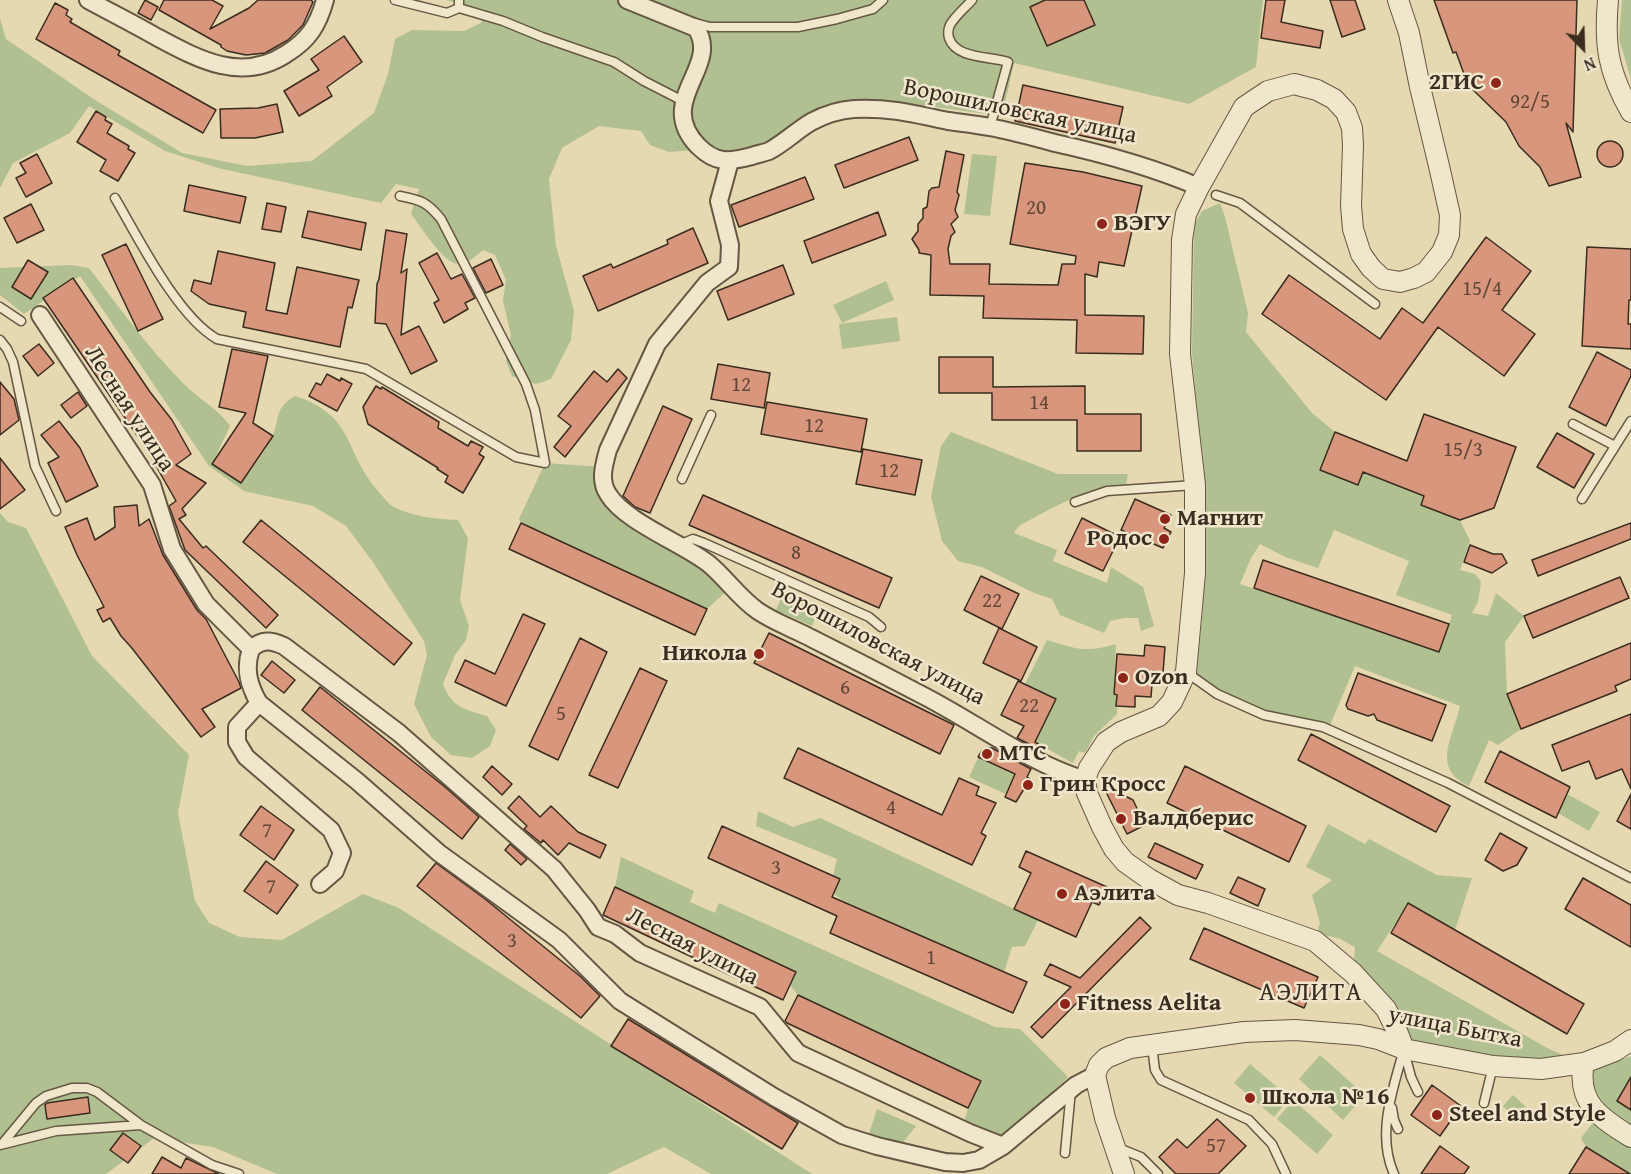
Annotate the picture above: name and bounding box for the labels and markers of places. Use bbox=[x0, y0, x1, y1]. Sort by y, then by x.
place label: 2ГИС bbox=[1429, 69, 1484, 97]
marker: 2ГИС bbox=[1489, 76, 1503, 90]
place label: ВЭГУ bbox=[1114, 210, 1171, 238]
marker: ВЭГУ bbox=[1095, 217, 1109, 231]
place label: Магнит bbox=[1177, 505, 1263, 533]
marker: Магнит bbox=[1158, 512, 1172, 526]
place label: Родос bbox=[1087, 525, 1152, 553]
marker: Родос bbox=[1157, 532, 1171, 546]
place label: Никола bbox=[662, 640, 747, 668]
marker: Никола bbox=[752, 647, 766, 661]
place label: Ozon bbox=[1135, 664, 1188, 692]
marker: Ozon bbox=[1116, 671, 1130, 685]
place label: МТС bbox=[999, 740, 1047, 768]
marker: МТС bbox=[980, 747, 994, 761]
place label: Грин Кросс bbox=[1040, 771, 1166, 799]
marker: Грин Кросс bbox=[1021, 778, 1035, 792]
place label: Валдберис bbox=[1133, 805, 1254, 833]
marker: Валдберис bbox=[1114, 812, 1128, 826]
place label: Аэлита bbox=[1074, 880, 1155, 908]
marker: Аэлита bbox=[1055, 887, 1069, 901]
place label: Fitness Aelita bbox=[1077, 990, 1221, 1018]
marker: Fitness Aelita bbox=[1058, 997, 1072, 1011]
place label: Школа №16 bbox=[1262, 1084, 1389, 1112]
marker: Школа №16 bbox=[1243, 1091, 1257, 1105]
place label: Steel and Style bbox=[1449, 1101, 1606, 1129]
marker: Steel and Style bbox=[1430, 1108, 1444, 1122]

